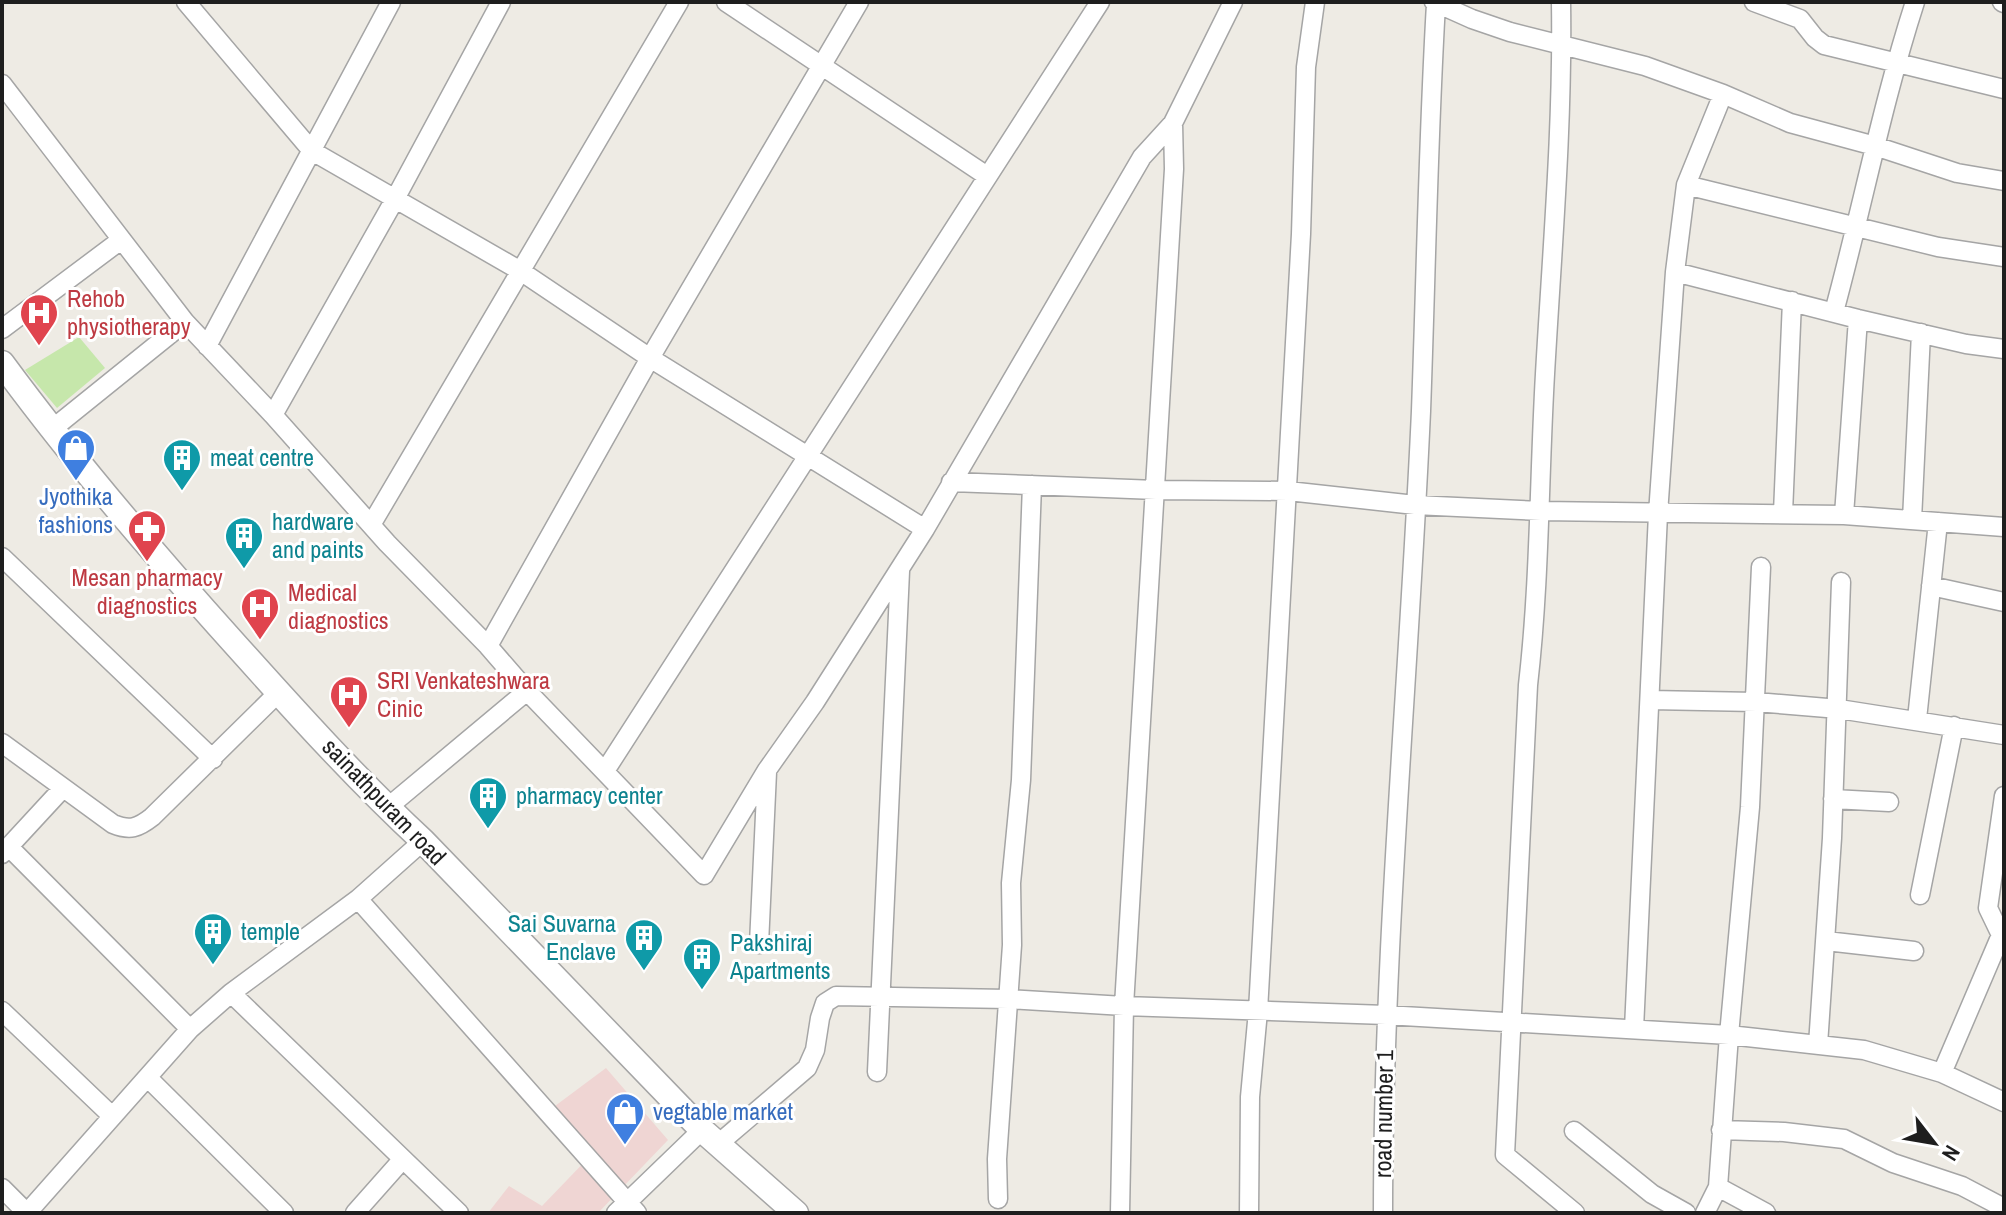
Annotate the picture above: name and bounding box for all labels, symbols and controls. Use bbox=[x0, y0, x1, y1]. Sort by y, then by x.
place label: Rehob physiotherapy bbox=[67, 282, 191, 342]
hospital icon: Rehob physiotherapy bbox=[18, 292, 60, 347]
shop icon: Jyothika fashions bbox=[55, 427, 97, 482]
building icon: meat centre bbox=[161, 437, 203, 492]
place label: meat centre bbox=[210, 441, 314, 473]
place label: Jyothika fashions bbox=[39, 480, 113, 540]
place label: hardware and paints bbox=[272, 505, 364, 565]
pharmacy icon: Mesan pharmacy diagnostics bbox=[126, 508, 168, 563]
building icon: hardware and paints bbox=[223, 515, 265, 570]
place label: Mesan pharmacy diagnostics bbox=[72, 561, 223, 621]
place label: Medical diagnostics bbox=[288, 576, 389, 636]
hospital icon: Medical diagnostics bbox=[239, 586, 281, 641]
place label: SRI Venkateshwara Cinic bbox=[377, 664, 550, 724]
hospital icon: SRI Venkateshwara Cinic bbox=[328, 674, 370, 729]
street label: sainathpuram road bbox=[316, 731, 454, 872]
building icon: pharmacy center bbox=[467, 775, 509, 830]
place label: pharmacy center bbox=[516, 779, 663, 811]
place label: Sai Suvarna Enclave bbox=[508, 907, 616, 967]
building icon: temple bbox=[192, 911, 234, 966]
place label: temple bbox=[241, 915, 300, 947]
building icon: Sai Suvarna Enclave bbox=[623, 917, 665, 972]
place label: Pakshiraj Apartments bbox=[729, 926, 831, 986]
building icon: Pakshiraj Apartments bbox=[681, 936, 723, 991]
street label: road number 1 bbox=[1366, 1050, 1400, 1178]
shop icon: vegtable market bbox=[604, 1091, 646, 1146]
place label: vegtable market bbox=[653, 1095, 794, 1127]
north arrow bbox=[1894, 1103, 1974, 1183]
text: N bbox=[1935, 1140, 1967, 1167]

